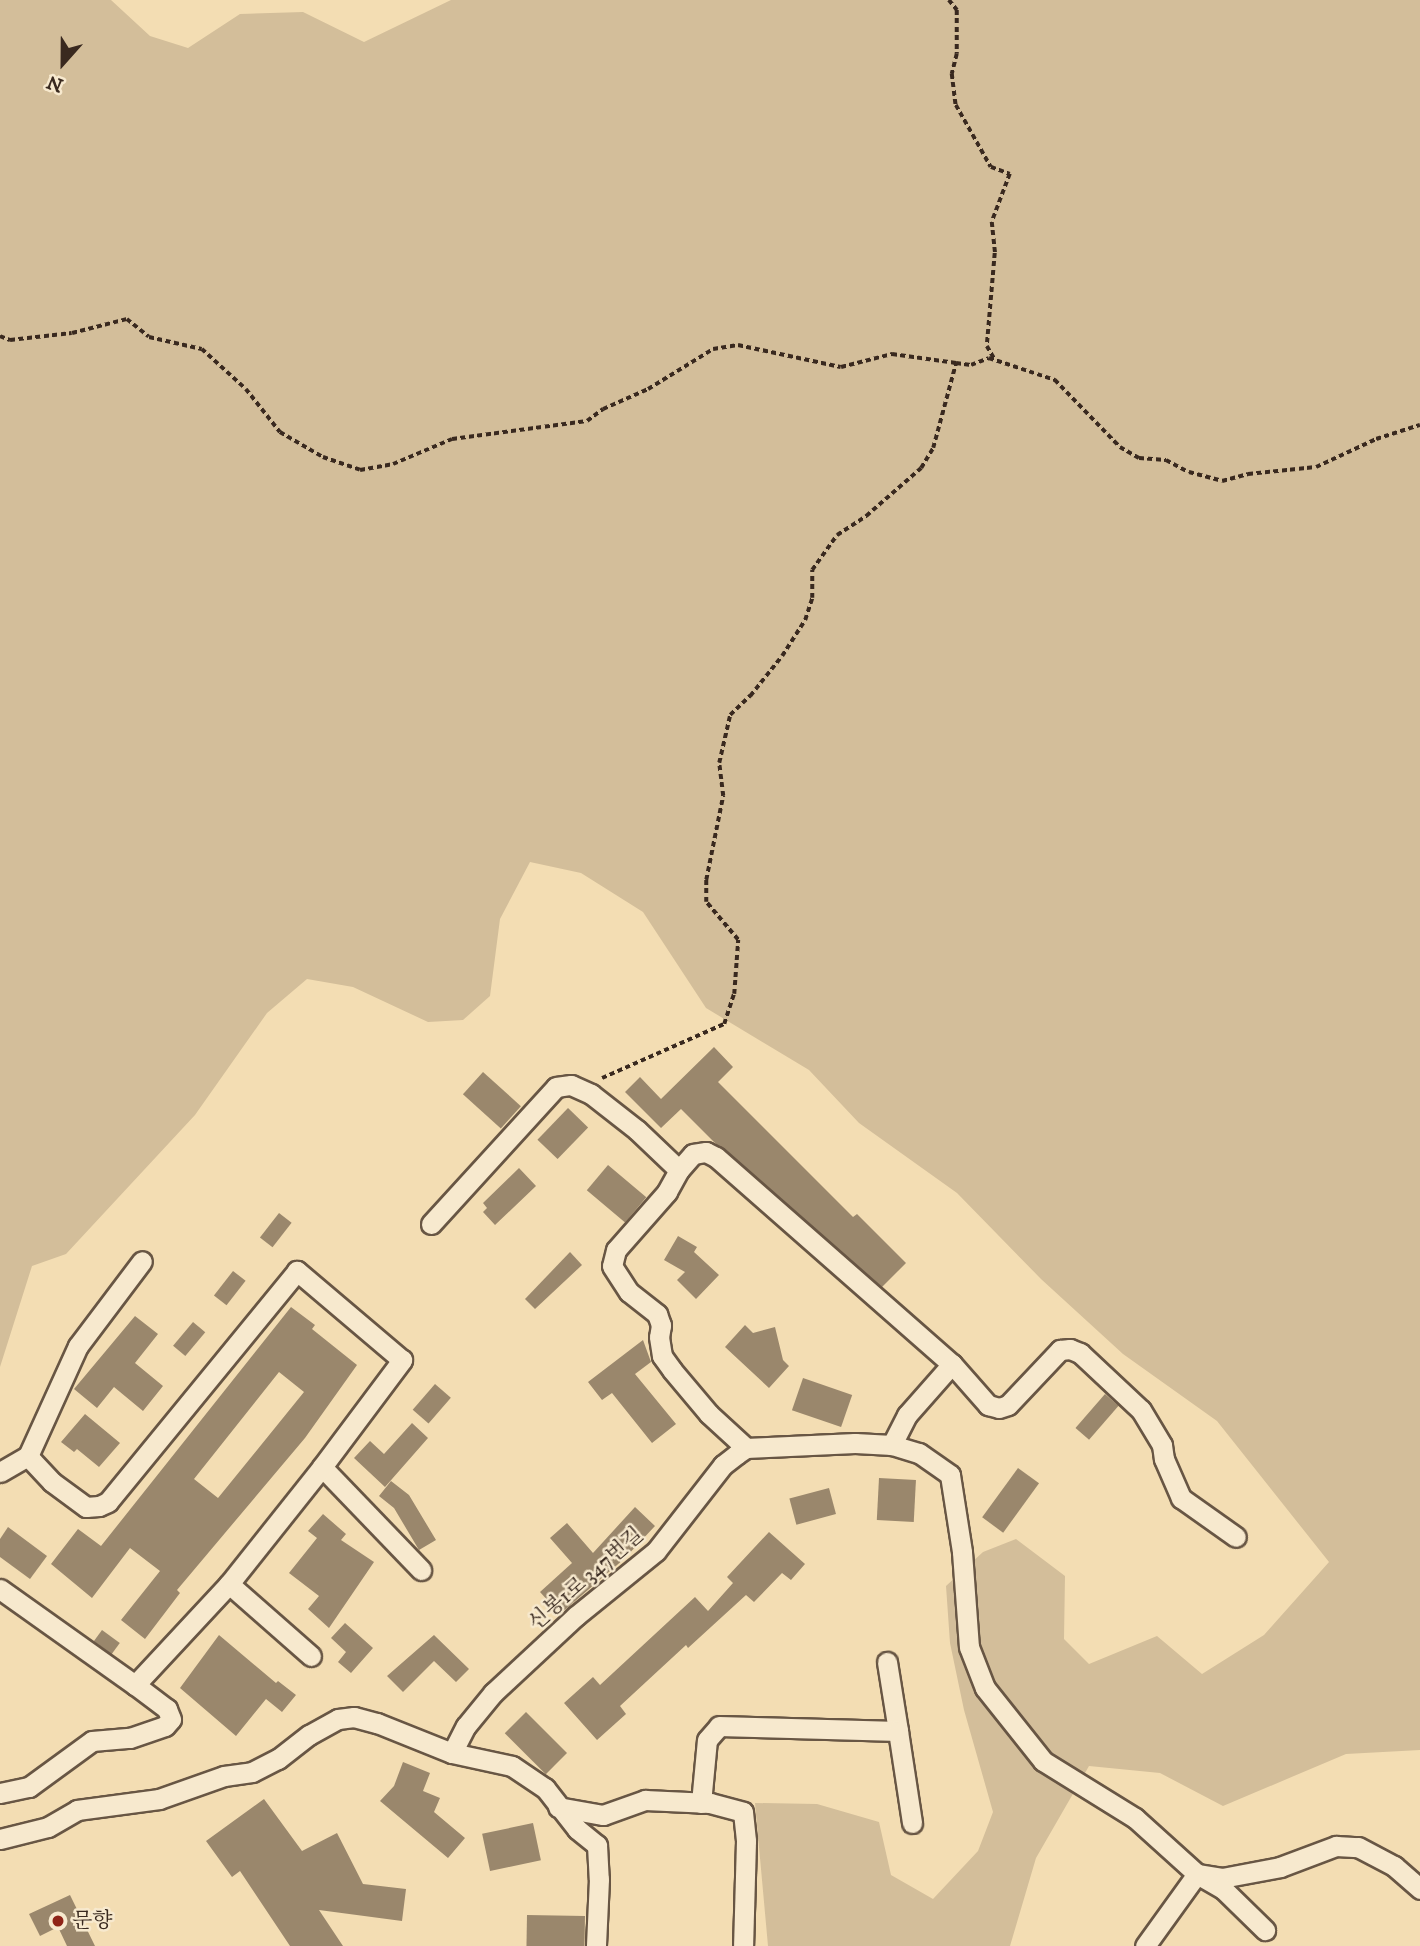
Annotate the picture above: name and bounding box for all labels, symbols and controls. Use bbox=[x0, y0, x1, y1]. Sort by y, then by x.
north arrow bbox=[28, 28, 98, 98]
text: N bbox=[44, 70, 67, 97]
street label: 신봉1로 347번길 bbox=[523, 1522, 649, 1636]
place label: 문향 bbox=[72, 1908, 113, 1934]
marker: 문향 bbox=[50, 1913, 66, 1929]

